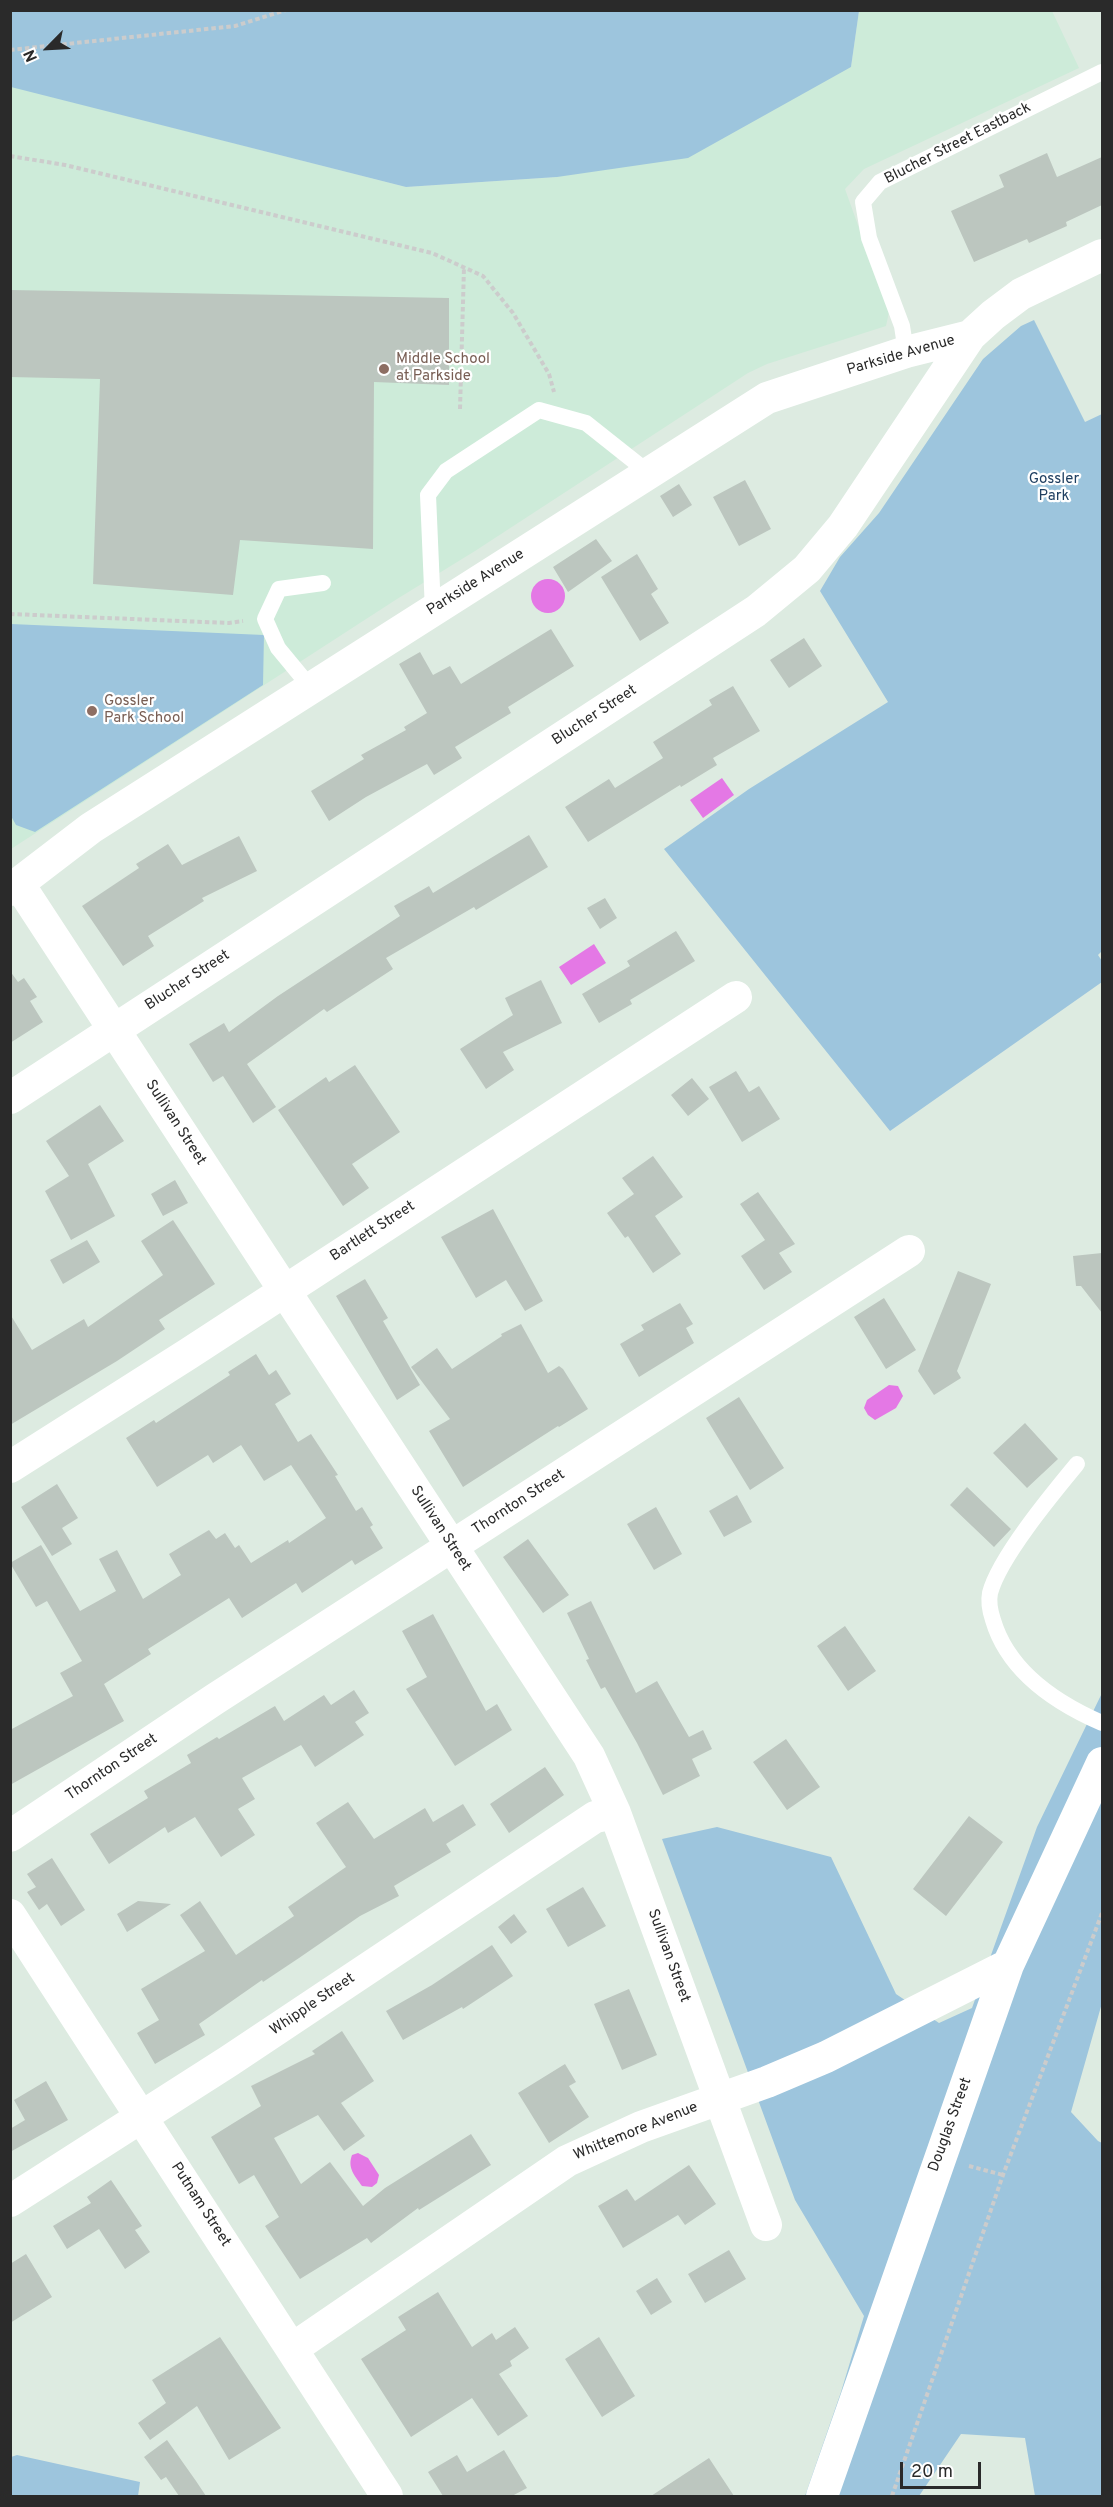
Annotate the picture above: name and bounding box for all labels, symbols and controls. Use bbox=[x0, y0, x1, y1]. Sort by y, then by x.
north arrow bbox=[18, 18, 78, 78]
text: N bbox=[20, 46, 43, 65]
street label: Blucher Street Eastback bbox=[882, 99, 1034, 189]
street label: Parkside Avenue bbox=[845, 332, 957, 380]
place label: Middle School at Parkside bbox=[396, 351, 490, 386]
marker: Middle School at Parkside bbox=[377, 362, 391, 376]
park label: Gossler Park bbox=[1029, 471, 1079, 506]
street label: Parkside Avenue bbox=[424, 546, 528, 620]
street label: Blucher Street bbox=[549, 682, 641, 750]
place label: Gossler Park School bbox=[104, 693, 184, 728]
marker: Gossler Park School bbox=[85, 704, 99, 718]
street label: Blucher Street bbox=[142, 947, 234, 1015]
street label: Sullivan Street bbox=[141, 1077, 209, 1169]
street label: Bartlett Street bbox=[327, 1198, 419, 1266]
street label: Thornton Street bbox=[469, 1466, 569, 1540]
street label: Sullivan Street bbox=[406, 1483, 474, 1575]
street label: Thornton Street bbox=[63, 1731, 161, 1805]
street label: Sullivan Street bbox=[643, 1907, 693, 2005]
street label: Whipple Street bbox=[267, 1970, 359, 2040]
street label: Douglas Street bbox=[926, 2075, 976, 2175]
street label: Whittemore Avenue bbox=[571, 2099, 701, 2165]
street label: Putnam Street bbox=[166, 2159, 234, 2251]
scale bar bbox=[903, 2450, 984, 2488]
text: 20 m bbox=[911, 2461, 953, 2484]

